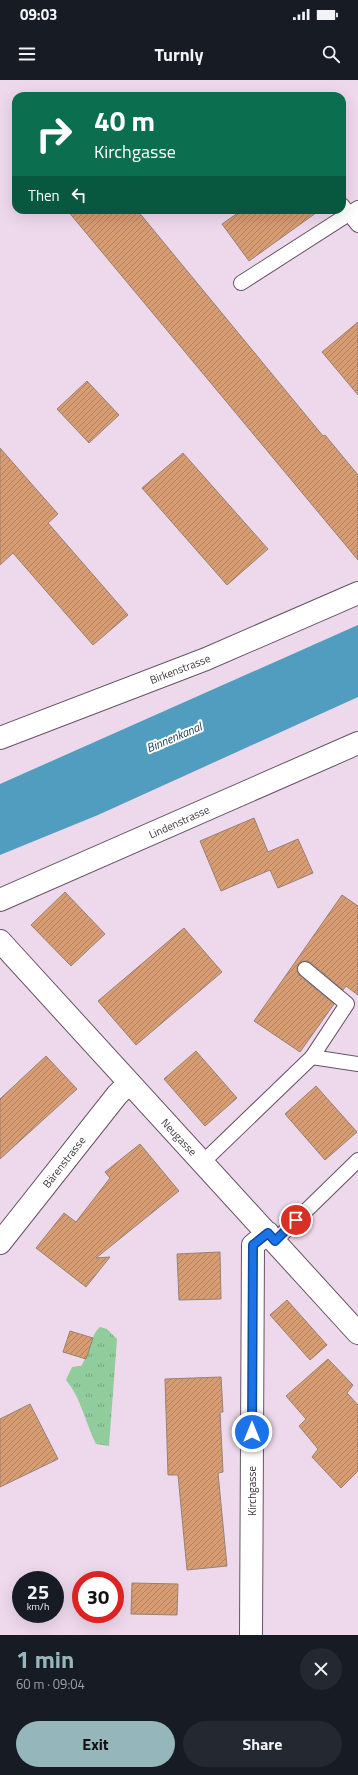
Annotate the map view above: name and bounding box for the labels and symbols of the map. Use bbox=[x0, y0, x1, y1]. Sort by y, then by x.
street label: Birkenstrasse bbox=[147, 650, 213, 688]
water label: Binnenkanal bbox=[143, 716, 206, 757]
street label: Lindenstrasse bbox=[146, 801, 212, 843]
street label: Neugasse bbox=[158, 1115, 201, 1159]
street label: Bärenstrasse bbox=[39, 1132, 90, 1191]
pin bbox=[279, 1203, 313, 1237]
position arrow bbox=[231, 1411, 273, 1453]
street label: Kirchgasse bbox=[244, 1466, 260, 1516]
speed limit sign: 30 bbox=[72, 1571, 124, 1623]

